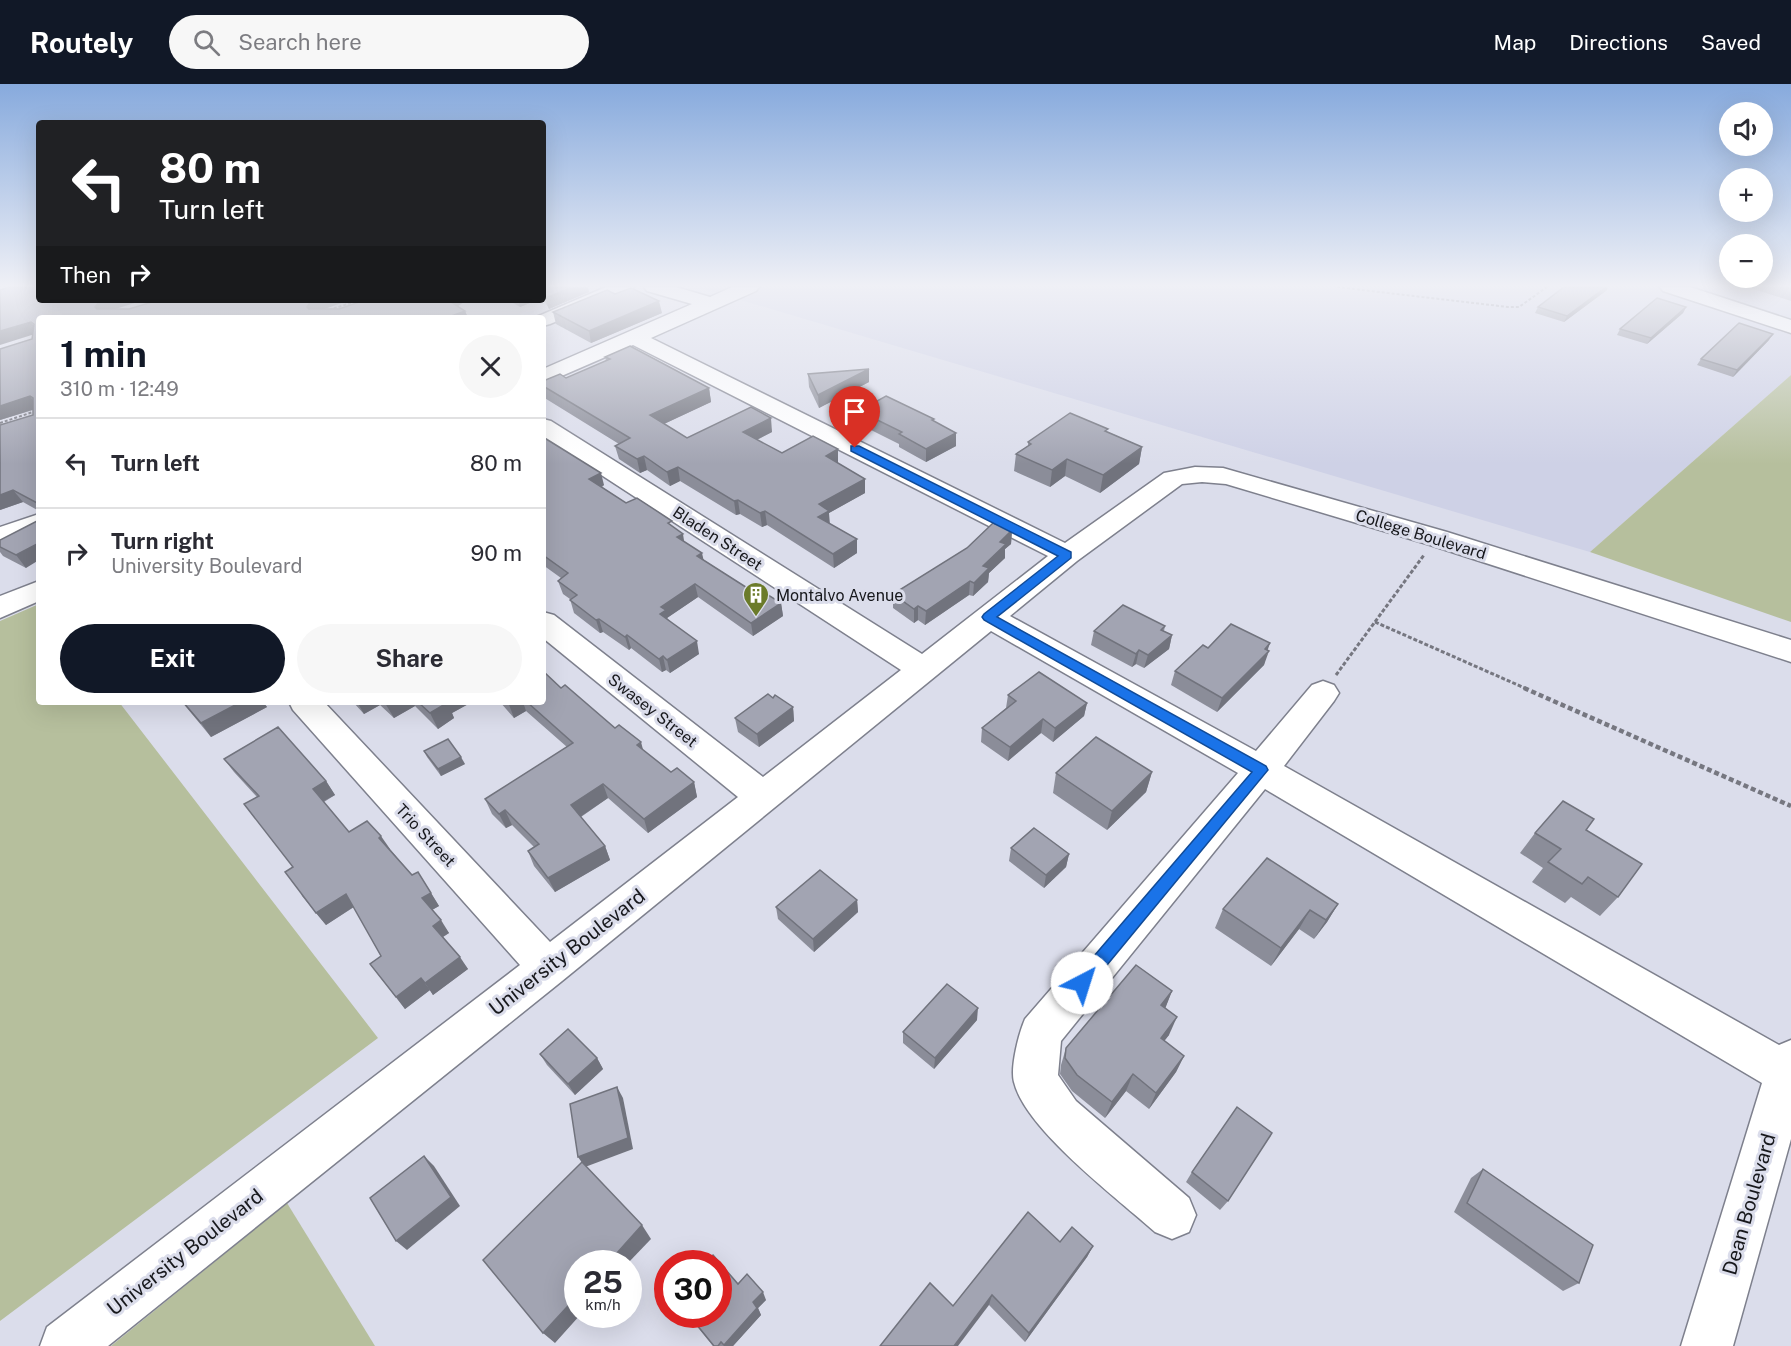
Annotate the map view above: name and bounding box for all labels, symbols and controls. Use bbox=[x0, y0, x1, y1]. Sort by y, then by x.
search box bbox=[169, 15, 589, 69]
text: Routely bbox=[30, 26, 133, 59]
icon: search bbox=[190, 26, 223, 59]
text: Search here bbox=[238, 29, 362, 55]
text: Map bbox=[1494, 30, 1536, 55]
text: Directions bbox=[1569, 30, 1668, 55]
text: Saved bbox=[1701, 30, 1761, 55]
map controls bbox=[1719, 102, 1773, 288]
button: sound bbox=[1719, 102, 1773, 156]
text: 80 m bbox=[159, 143, 261, 192]
icon: left bbox=[60, 144, 138, 222]
button: + bbox=[1719, 168, 1773, 222]
text: Turn left bbox=[159, 193, 265, 225]
button: − bbox=[1719, 234, 1773, 288]
icon: right bbox=[123, 258, 156, 291]
text: Then bbox=[60, 262, 111, 288]
text: 1 min bbox=[60, 333, 147, 375]
button: close bbox=[459, 335, 522, 398]
text: 310 m · 12:49 bbox=[60, 377, 179, 401]
pin bbox=[829, 386, 880, 448]
icon: arrive bbox=[838, 395, 871, 428]
icon: left bbox=[60, 447, 93, 480]
text: Turn left bbox=[111, 450, 200, 476]
text: 80 m bbox=[470, 450, 522, 476]
street label: Bladen Street bbox=[669, 502, 766, 574]
street label: College Boulevard bbox=[1353, 506, 1488, 563]
text: Turn right bbox=[111, 528, 214, 554]
icon: right bbox=[60, 537, 93, 570]
text: 90 m bbox=[471, 540, 522, 566]
text: University Boulevard bbox=[111, 554, 303, 578]
building icon: Montalvo Avenue bbox=[741, 580, 771, 618]
place label: Montalvo Avenue bbox=[776, 586, 903, 605]
button: Exit bbox=[60, 624, 285, 693]
button: Share bbox=[297, 624, 522, 693]
street label: Swasey Street bbox=[604, 670, 701, 751]
street label: Trio Street bbox=[392, 800, 459, 871]
street label: University Boulevard bbox=[484, 884, 650, 1020]
position arrow bbox=[1050, 951, 1114, 1015]
street label: Dean Boulevard bbox=[1717, 1130, 1781, 1278]
street label: University Boulevard bbox=[102, 1184, 268, 1320]
speed limit sign: 30 bbox=[654, 1250, 732, 1328]
text: 25 bbox=[583, 1264, 623, 1300]
text: km/h bbox=[585, 1296, 621, 1313]

